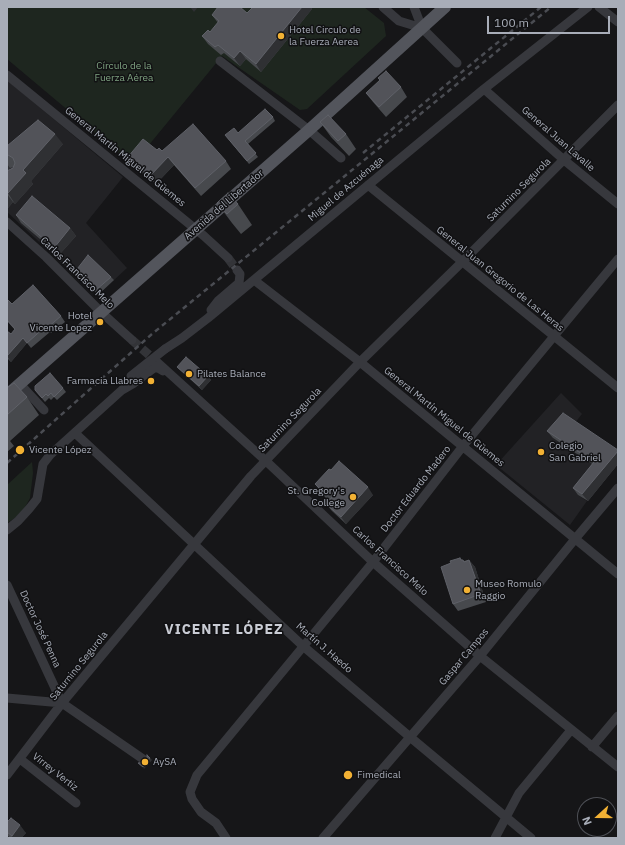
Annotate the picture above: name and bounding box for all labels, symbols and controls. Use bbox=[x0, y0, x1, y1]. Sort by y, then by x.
scale bar bbox=[489, 8, 612, 34]
text: 100 m bbox=[494, 15, 529, 30]
place label: Hotel Circulo de la Fuerza Aerea bbox=[289, 24, 361, 48]
marker: Hotel Circulo de la Fuerza Aerea bbox=[276, 31, 286, 41]
park label: Círculo de la Fuerza Aérea bbox=[95, 60, 153, 84]
street label: General Juan Lavalle bbox=[519, 104, 597, 174]
street label: General Martín Miguel de Güemes bbox=[62, 105, 188, 209]
street label: Miguel de Azcuénaga bbox=[306, 154, 386, 224]
street label: Saturnino Segurola bbox=[485, 156, 553, 224]
street label: Avenida del Libertador bbox=[182, 167, 266, 243]
street label: General Juan Gregorio de Las Heras bbox=[434, 224, 566, 334]
street label: Carlos Francisco Melo bbox=[38, 235, 116, 311]
place label: Hotel Vicente Lopez bbox=[30, 310, 92, 334]
marker: Hotel Vicente Lopez bbox=[95, 317, 105, 327]
street label: General Martín Miguel de Güemes bbox=[381, 365, 507, 469]
place label: Pilates Balance bbox=[197, 368, 266, 380]
marker: Pilates Balance bbox=[184, 369, 194, 379]
place label: Farmacia Llabres bbox=[67, 375, 143, 387]
marker: Farmacia Llabres bbox=[146, 376, 156, 386]
street label: Saturnino Segurola bbox=[256, 385, 324, 455]
place label: Colegio San Gabriel bbox=[549, 440, 601, 464]
street label: Doctor Eduardo Madero bbox=[379, 443, 453, 535]
marker: Vicente López bbox=[14, 444, 26, 456]
place label: Vicente López bbox=[29, 444, 91, 456]
marker: Colegio San Gabriel bbox=[536, 447, 546, 457]
place label: St. Gregory's College bbox=[287, 485, 345, 508]
marker: St. Gregory's College bbox=[348, 492, 358, 502]
street label: Carlos Francisco Melo bbox=[350, 524, 430, 598]
place label: Museo Romulo Raggio bbox=[475, 578, 542, 602]
marker: Museo Romulo Raggio bbox=[462, 585, 472, 595]
street label: Doctor José Penna bbox=[17, 588, 63, 670]
street label: Martín J. Haedo bbox=[293, 620, 355, 676]
district label: VICENTE LÓPEZ bbox=[165, 622, 283, 638]
street label: Gaspar Campos bbox=[437, 626, 491, 688]
street label: Saturnino Segurola bbox=[47, 629, 111, 703]
street label: Virrey Vertiz bbox=[30, 751, 80, 793]
place label: AySA bbox=[153, 756, 176, 768]
marker: AySA bbox=[140, 757, 150, 767]
marker: Fimedical bbox=[342, 769, 354, 781]
place label: Fimedical bbox=[357, 769, 401, 781]
north arrow bbox=[577, 797, 617, 837]
text: N bbox=[579, 815, 595, 827]

